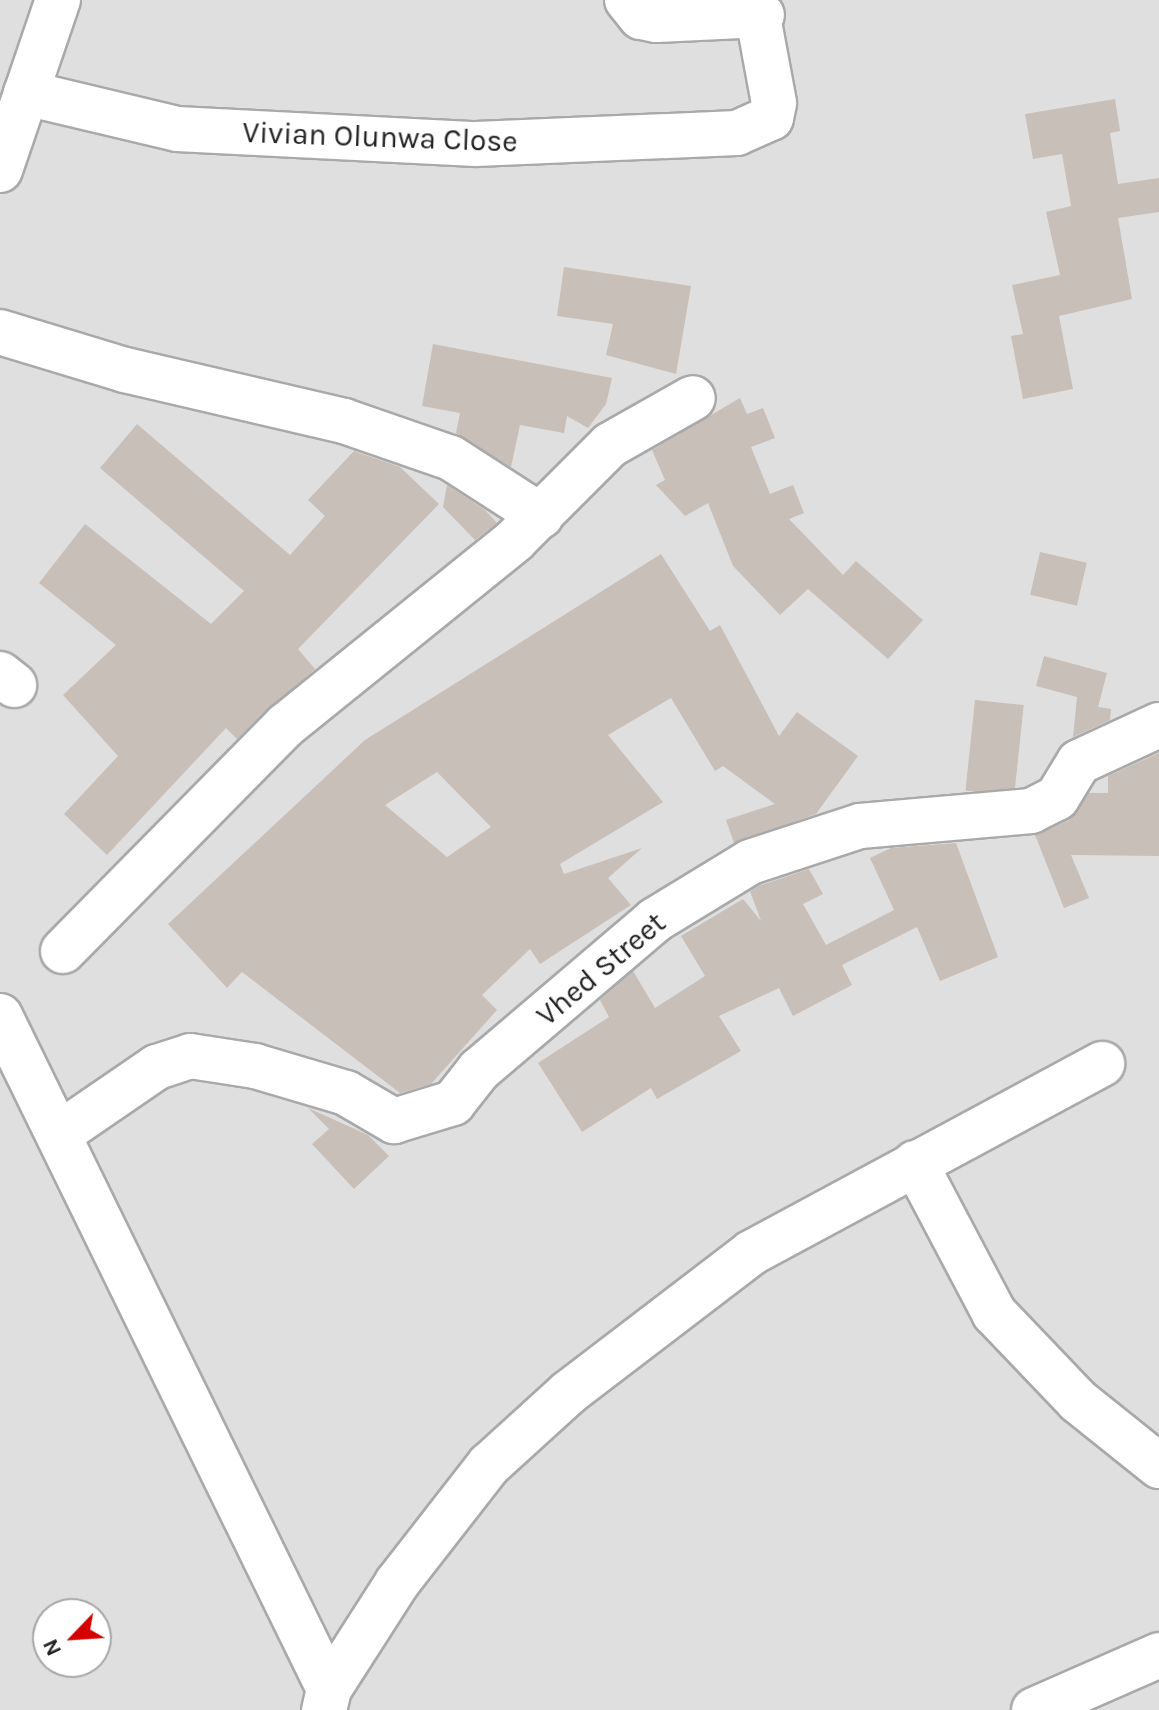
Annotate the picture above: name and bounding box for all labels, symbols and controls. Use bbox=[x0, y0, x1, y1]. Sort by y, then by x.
street label: Vivian Olunwa Close bbox=[242, 114, 518, 160]
street label: Vhed Street bbox=[529, 905, 673, 1033]
north arrow bbox=[32, 1598, 112, 1678]
text: N bbox=[37, 1635, 67, 1660]

